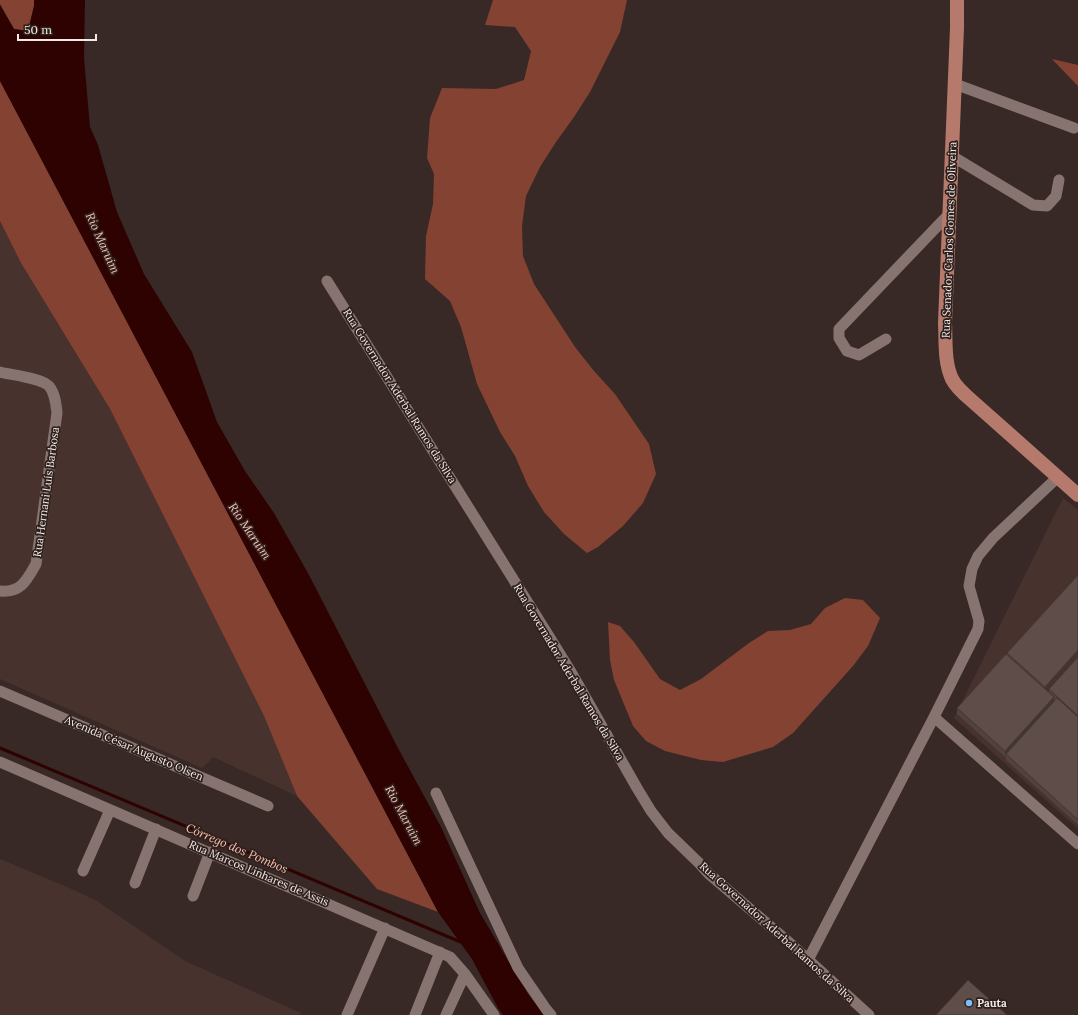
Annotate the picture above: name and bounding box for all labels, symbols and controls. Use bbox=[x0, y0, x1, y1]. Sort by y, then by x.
scale bar bbox=[18, 16, 96, 42]
text: 50 m bbox=[24, 22, 52, 37]
street label: Rua Senador Carlos Gomes de Oliveira bbox=[939, 141, 959, 338]
water label: Rio Maruim bbox=[83, 210, 123, 276]
street label: Rua Governador Aderbal Ramos da Silva bbox=[340, 306, 460, 486]
street label: Rua Hernani Luís Barbosa bbox=[30, 426, 62, 558]
water label: Rio Maruim bbox=[226, 500, 275, 563]
street label: Rua Governador Aderbal Ramos da Silva bbox=[511, 581, 628, 763]
street label: Avenida César Augusto Olsen bbox=[62, 712, 206, 784]
water label: Rio Maruim bbox=[382, 783, 426, 848]
water label: Córrego dos Pombos bbox=[184, 820, 290, 876]
street label: Rua Marcos Linhares de Assis bbox=[187, 837, 331, 909]
street label: Rua Governador Aderbal Ramos da Silva bbox=[697, 859, 858, 1005]
place label: Pauta bbox=[977, 996, 1007, 1010]
marker: Pauta bbox=[964, 998, 974, 1008]

